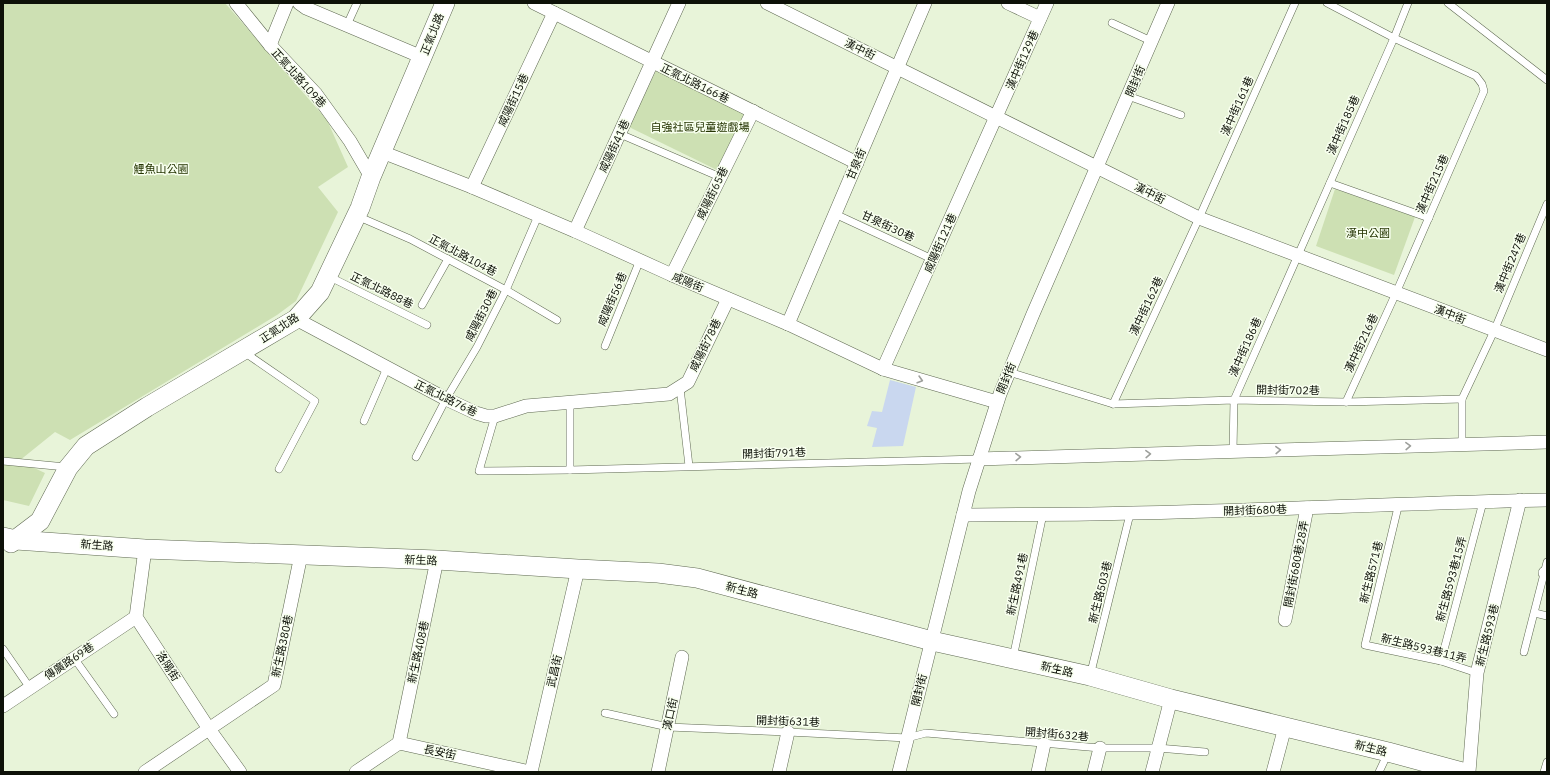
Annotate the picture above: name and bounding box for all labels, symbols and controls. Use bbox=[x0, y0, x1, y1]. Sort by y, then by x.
street label: 正氣北路 bbox=[417, 11, 447, 57]
street label: 漢中街129巷 bbox=[1003, 28, 1041, 92]
street label: 漢中街 bbox=[842, 35, 878, 63]
street label: 正氣北路109巷 bbox=[269, 46, 329, 110]
street label: 正氣北路166巷 bbox=[658, 60, 732, 106]
street label: 開封街 bbox=[1122, 63, 1148, 99]
street label: 咸陽街15巷 bbox=[495, 71, 531, 129]
street label: 漢中街161巷 bbox=[1218, 74, 1256, 138]
street label: 漢中街185巷 bbox=[1324, 93, 1362, 157]
street label: 咸陽街41巷 bbox=[596, 117, 632, 175]
park label: 自強社區兒童遊戲場 bbox=[651, 120, 750, 134]
street label: 甘泉街 bbox=[843, 146, 869, 182]
street label: 漢中街215巷 bbox=[1413, 152, 1451, 216]
park label: 鯉魚山公園 bbox=[134, 162, 189, 176]
street label: 咸陽街65巷 bbox=[693, 164, 731, 222]
street label: 漢中街 bbox=[1132, 179, 1168, 207]
street label: 甘泉街30巷 bbox=[859, 208, 917, 244]
street label: 咸陽街121巷 bbox=[921, 211, 959, 275]
park label: 漢中公園 bbox=[1346, 226, 1390, 240]
street label: 正氣北路104巷 bbox=[427, 231, 499, 279]
street label: 漢中街247巷 bbox=[1491, 231, 1529, 295]
street label: 正氣北路88巷 bbox=[348, 269, 416, 311]
street label: 咸陽街 bbox=[670, 269, 706, 295]
street label: 咸陽街56巷 bbox=[594, 270, 630, 328]
street label: 漢中街162巷 bbox=[1126, 274, 1166, 338]
street label: 咸陽街30巷 bbox=[462, 286, 500, 344]
street label: 漢中街 bbox=[1432, 302, 1468, 326]
street label: 正氣北路 bbox=[257, 310, 301, 346]
street label: 漢中街216巷 bbox=[1341, 311, 1381, 375]
street label: 漢中街186巷 bbox=[1226, 315, 1264, 379]
street label: 咸陽街78巷 bbox=[686, 316, 724, 374]
street label: 開封街 bbox=[993, 360, 1019, 396]
one-way arrow bbox=[917, 375, 924, 384]
street label: 正氣北路76巷 bbox=[412, 377, 480, 419]
street label: 開封街702巷 bbox=[1256, 382, 1320, 398]
one-way arrow bbox=[1405, 442, 1411, 450]
street label: 開封街791巷 bbox=[742, 445, 806, 461]
one-way arrow bbox=[1275, 446, 1281, 454]
one-way arrow bbox=[1145, 449, 1151, 458]
one-way arrow bbox=[1015, 453, 1021, 462]
street label: 開封街680巷 bbox=[1223, 502, 1287, 518]
street label: 開封街680巷28弄 bbox=[1281, 519, 1311, 609]
street label: 新生路593巷15弄 bbox=[1433, 535, 1469, 623]
street label: 新生路 bbox=[80, 537, 114, 553]
street label: 新生路571巷 bbox=[1356, 539, 1386, 605]
street label: 新生路491巷 bbox=[1004, 551, 1030, 617]
street label: 新生路 bbox=[404, 552, 438, 568]
street label: 新生路503巷 bbox=[1085, 559, 1115, 625]
street label: 新生路 bbox=[724, 579, 760, 601]
street label: 新生路593巷 bbox=[1472, 602, 1502, 668]
street label: 新生路380巷 bbox=[269, 613, 295, 679]
street label: 新生路408巷 bbox=[405, 619, 431, 685]
street label: 新生路593巷11弄 bbox=[1380, 631, 1468, 665]
street label: 傳廣路69巷 bbox=[41, 639, 97, 683]
street label: 洛陽街 bbox=[153, 648, 183, 684]
street label: 武昌街 bbox=[543, 653, 565, 689]
street label: 新生路 bbox=[1039, 658, 1075, 680]
street label: 開封街 bbox=[908, 672, 930, 708]
street label: 漢口街 bbox=[660, 696, 680, 732]
street label: 開封街631巷 bbox=[756, 713, 820, 729]
street label: 開封街632巷 bbox=[1025, 724, 1089, 744]
street label: 新生路 bbox=[1353, 737, 1389, 759]
street label: 長安街 bbox=[422, 742, 458, 762]

